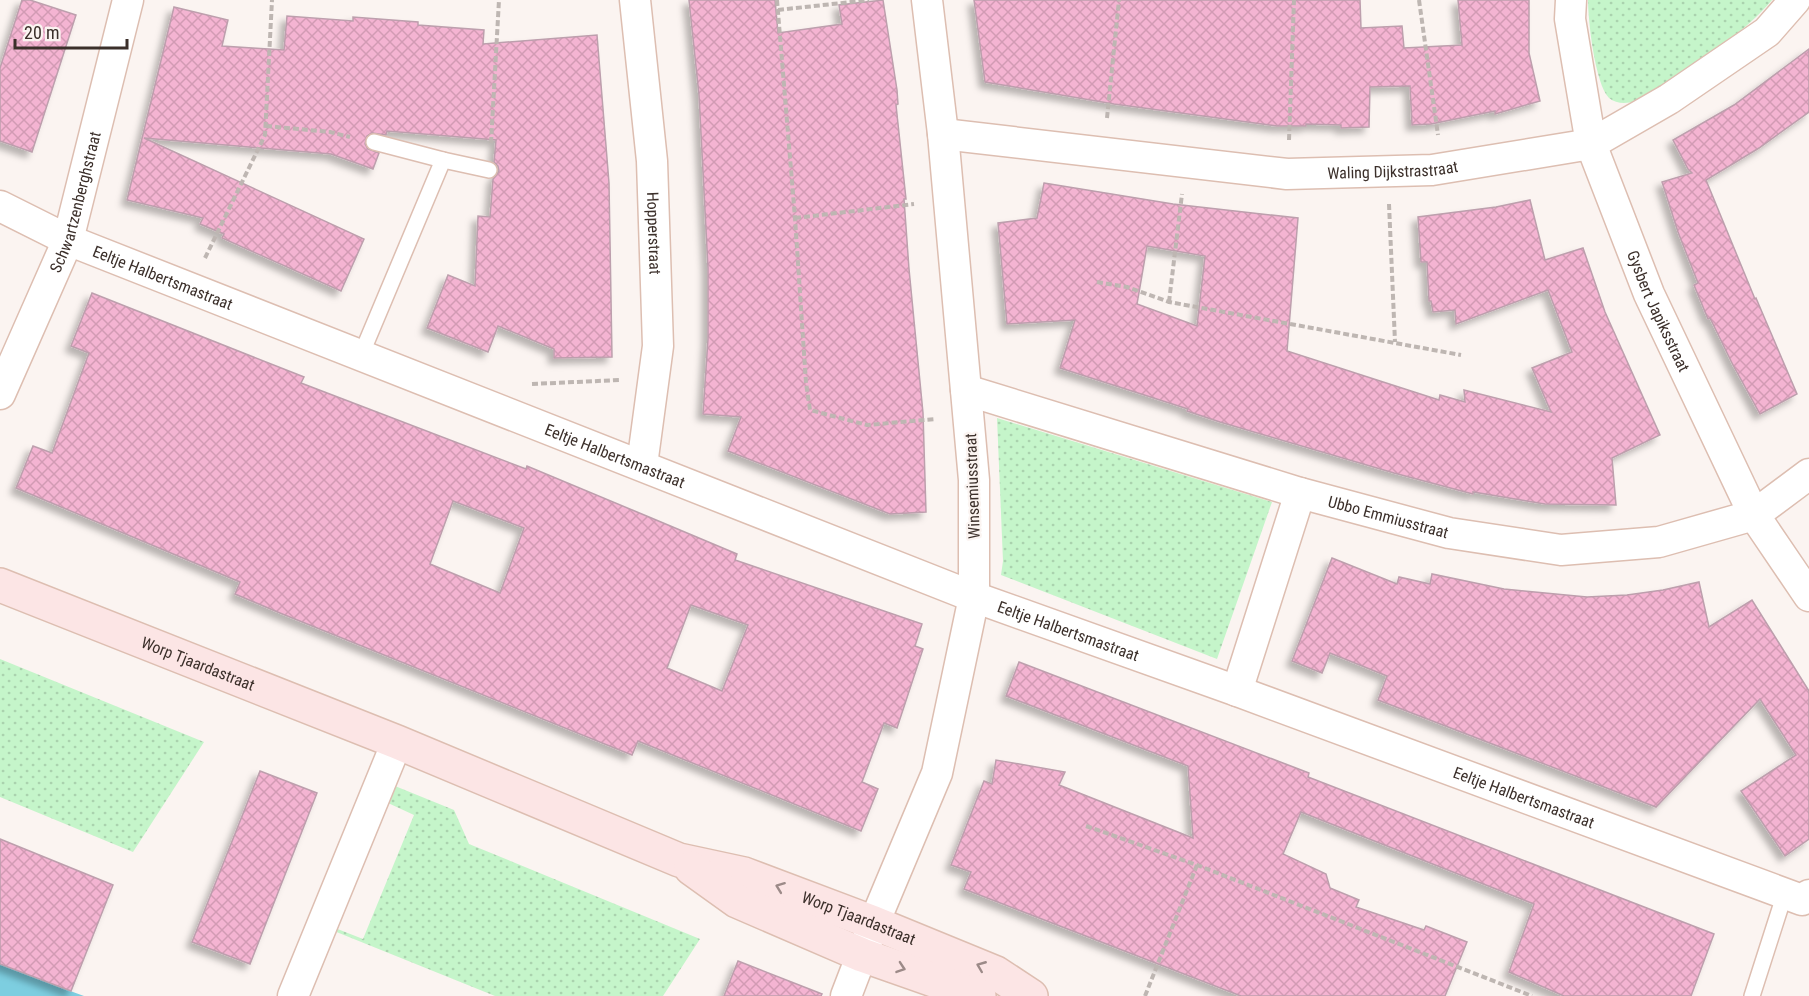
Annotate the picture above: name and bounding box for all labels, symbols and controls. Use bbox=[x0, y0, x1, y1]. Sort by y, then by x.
scale bar bbox=[15, 12, 128, 50]
text: 20 m bbox=[24, 22, 59, 43]
street label: Schwartzenberghstraat bbox=[46, 129, 105, 275]
street label: Waling Dijkstrastraat bbox=[1327, 157, 1460, 183]
street label: Hopperstraat bbox=[643, 191, 665, 275]
street label: Eeltje Halbertsmastraat bbox=[90, 242, 236, 314]
street label: Gysbert Japiksstraat bbox=[1623, 248, 1694, 375]
street label: Eeltje Halbertsmastraat bbox=[542, 420, 688, 492]
street label: Winsemiusstraat bbox=[961, 433, 984, 539]
street label: Ubbo Emmiusstraat bbox=[1326, 492, 1451, 543]
street label: Eeltje Halbertsmastraat bbox=[995, 597, 1142, 665]
street label: Worp Tjaardastraat bbox=[138, 633, 258, 695]
street label: Eeltje Halbertsmastraat bbox=[1451, 763, 1597, 832]
one-way arrow bbox=[775, 882, 786, 895]
street label: Worp Tjaardastraat bbox=[799, 888, 919, 949]
one-way arrow bbox=[895, 961, 905, 974]
one-way arrow bbox=[976, 961, 987, 973]

